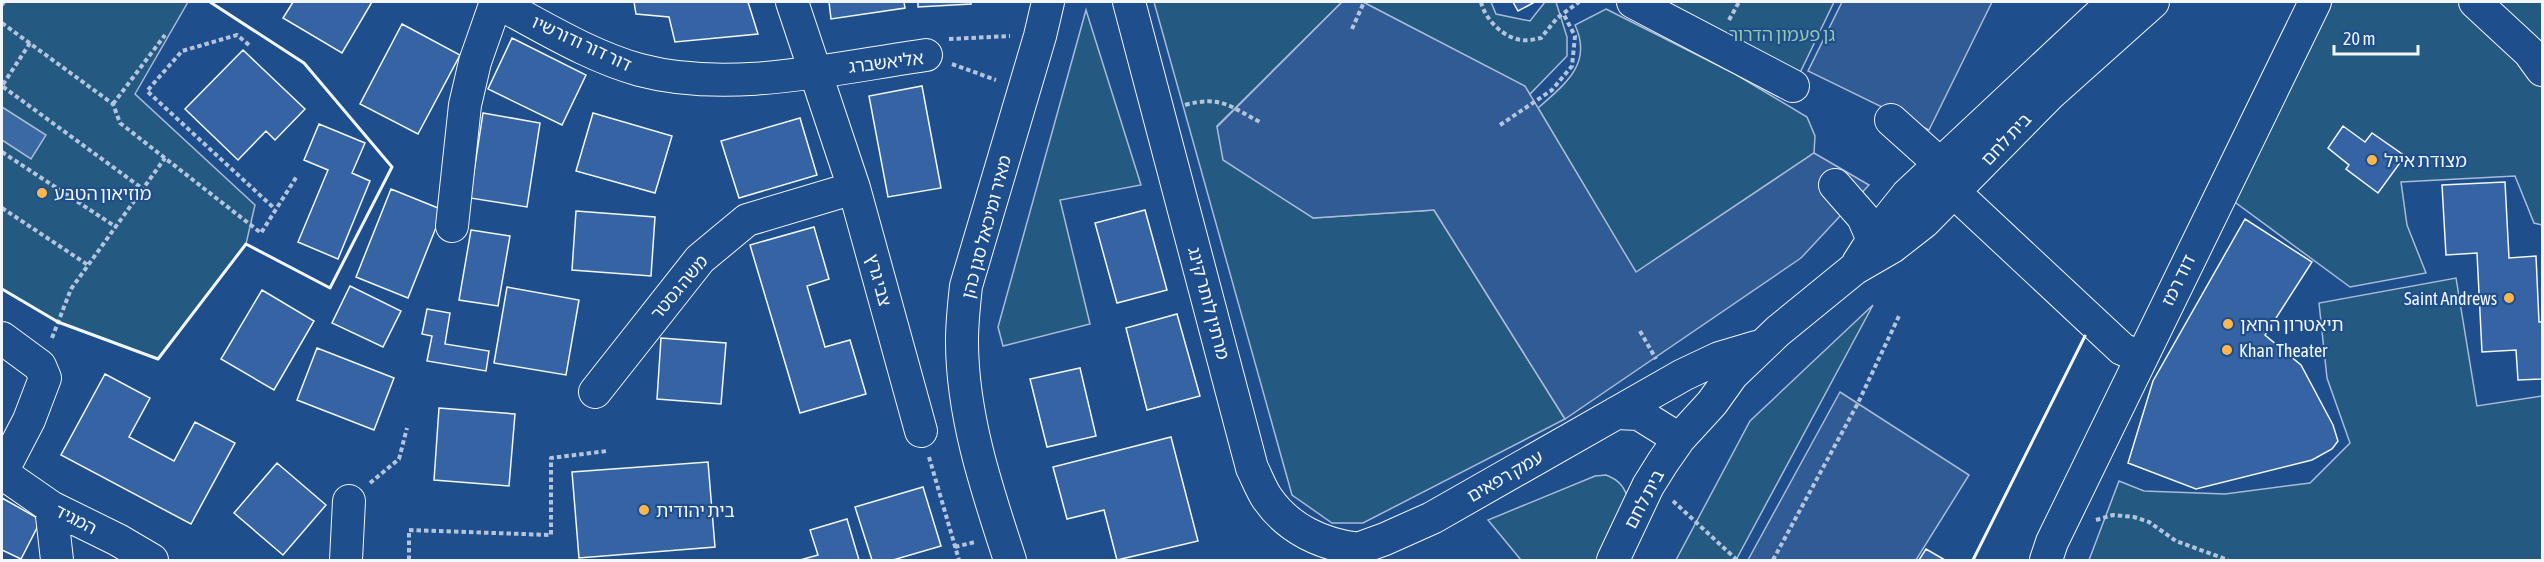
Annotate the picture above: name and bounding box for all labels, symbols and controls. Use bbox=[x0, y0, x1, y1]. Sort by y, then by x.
street label: דור דור ודורשיו bbox=[529, 11, 635, 75]
scale bar bbox=[2334, 18, 2418, 56]
park label: גן פעמון הדרור bbox=[1729, 24, 1836, 45]
text: 20 m bbox=[2343, 28, 2375, 49]
street label: אליאשברג bbox=[847, 47, 925, 77]
street label: בית לחם bbox=[1977, 109, 2035, 169]
place label: מצודת אייל bbox=[2384, 150, 2467, 171]
street label: מאיר ומיכאל סגן כהן bbox=[957, 153, 1015, 301]
marker: מצודת אייל bbox=[2365, 153, 2379, 167]
place label: מוזיאון הטבע bbox=[54, 183, 152, 204]
marker: מוזיאון הטבע bbox=[35, 186, 49, 200]
street label: מרתין לותר קינג bbox=[1184, 244, 1234, 362]
street label: משה גסטר bbox=[646, 250, 712, 323]
street label: דוד רמז bbox=[2157, 251, 2199, 309]
street label: צבי גרץ bbox=[862, 252, 896, 308]
place label: Saint Andrews bbox=[2404, 288, 2497, 309]
marker: Saint Andrews bbox=[2502, 291, 2516, 305]
place label: תיאטרון החאן bbox=[2240, 314, 2344, 335]
marker: תיאטרון החאן bbox=[2221, 317, 2235, 331]
place label: Khan Theater bbox=[2239, 340, 2328, 361]
marker: Khan Theater bbox=[2220, 343, 2234, 357]
street label: עמק רפאים bbox=[1463, 446, 1547, 506]
street label: בית לחם bbox=[1620, 466, 1668, 532]
street label: המגיד bbox=[51, 500, 101, 538]
place label: בית יהודית bbox=[656, 500, 735, 521]
marker: בית יהודית bbox=[637, 503, 651, 517]

